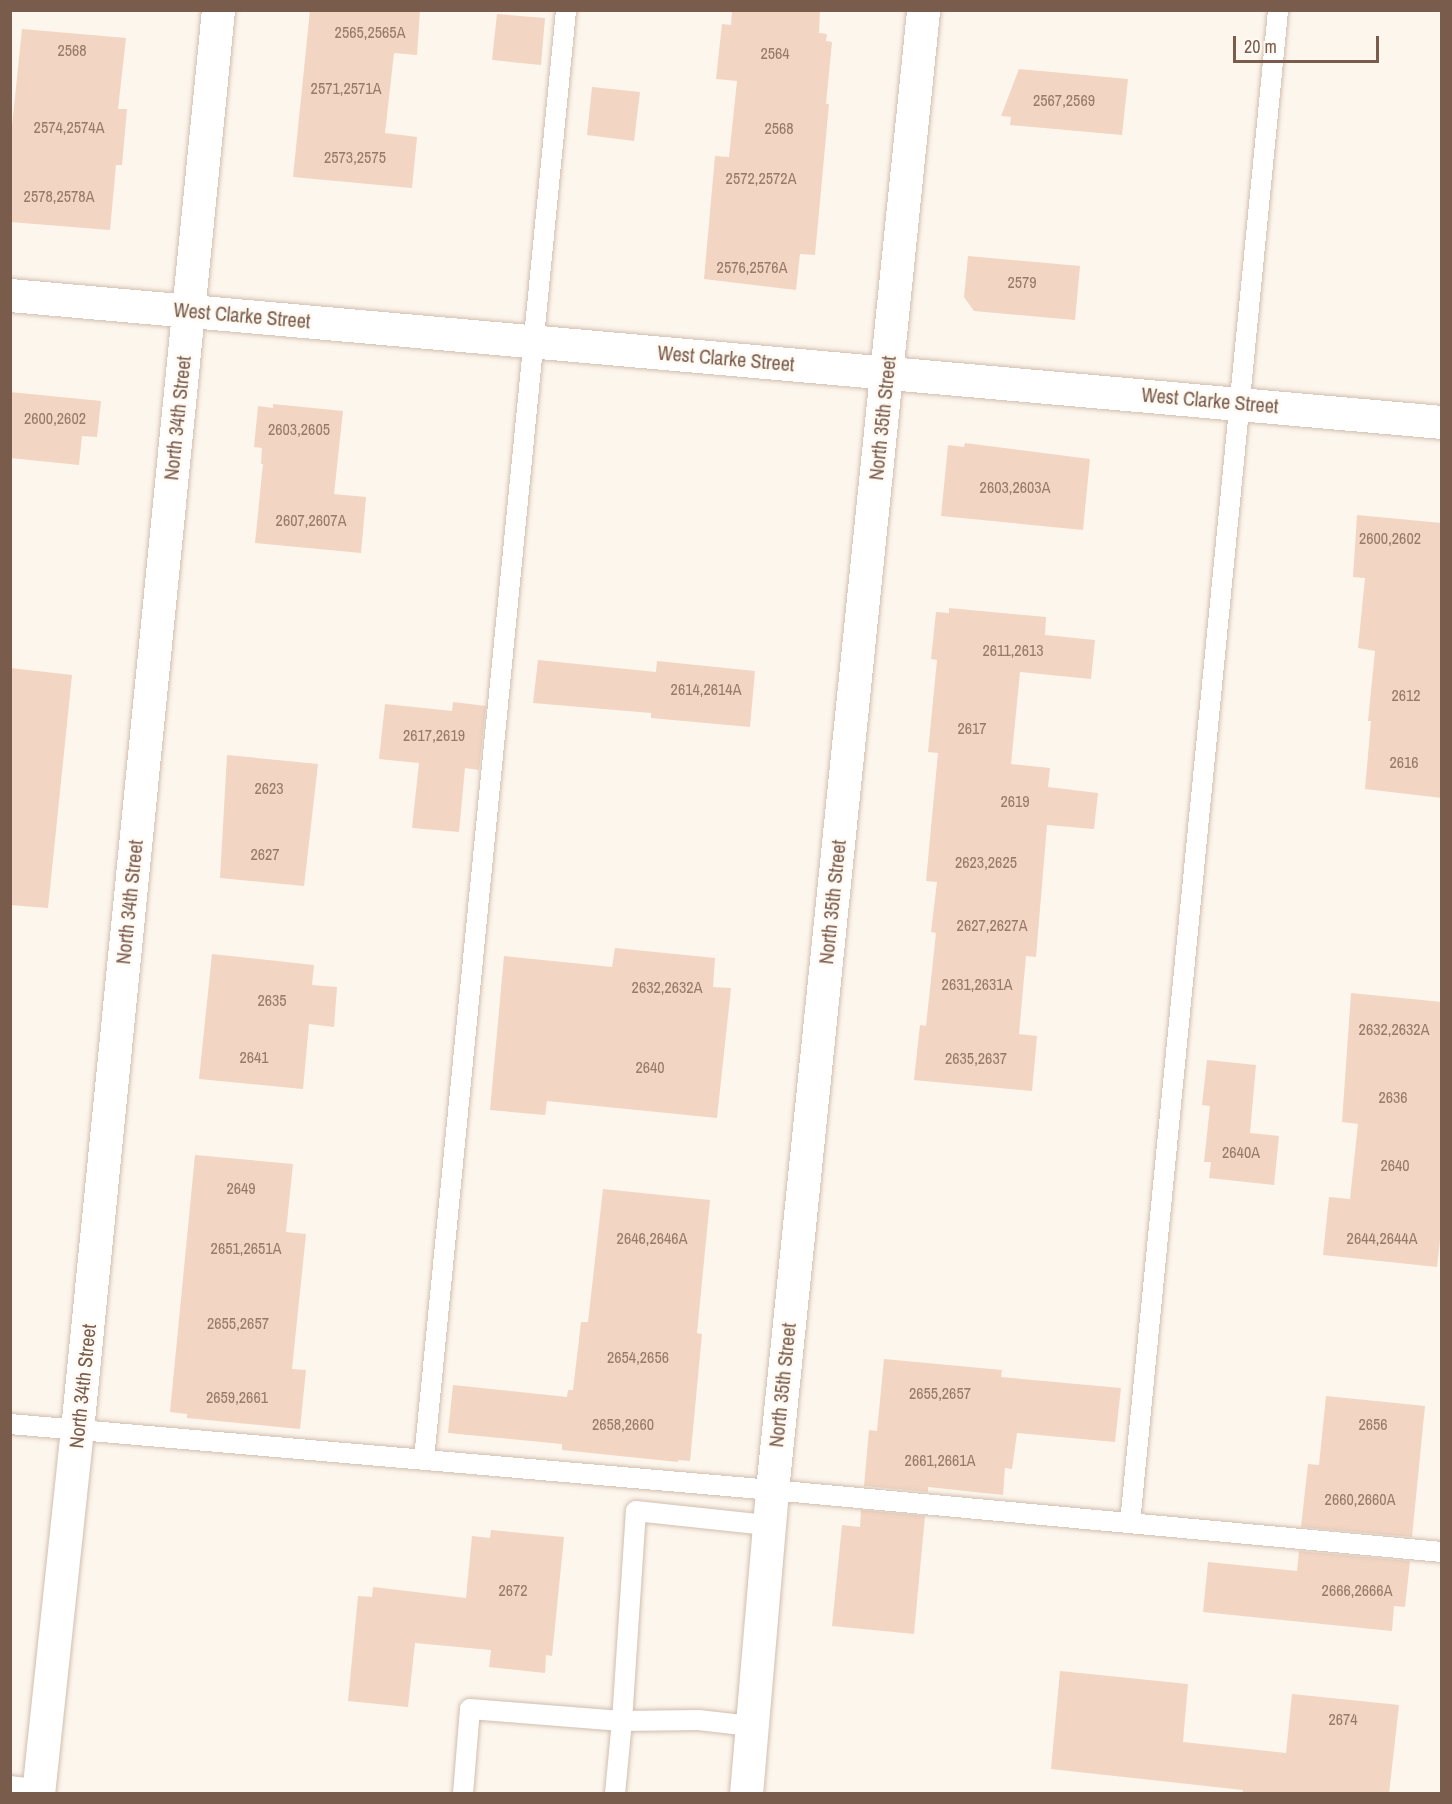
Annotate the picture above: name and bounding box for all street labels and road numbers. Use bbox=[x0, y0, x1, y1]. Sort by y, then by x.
street label: West Clarke Street bbox=[173, 297, 311, 333]
street label: West Clarke Street bbox=[657, 340, 795, 376]
street label: North 34th Street bbox=[159, 355, 195, 481]
street label: North 35th Street bbox=[864, 355, 900, 481]
street label: West Clarke Street bbox=[1141, 382, 1279, 418]
street label: North 34th Street bbox=[111, 839, 147, 965]
street label: North 35th Street bbox=[814, 839, 850, 965]
street label: North 35th Street bbox=[764, 1322, 800, 1448]
street label: North 34th Street bbox=[64, 1323, 100, 1449]

